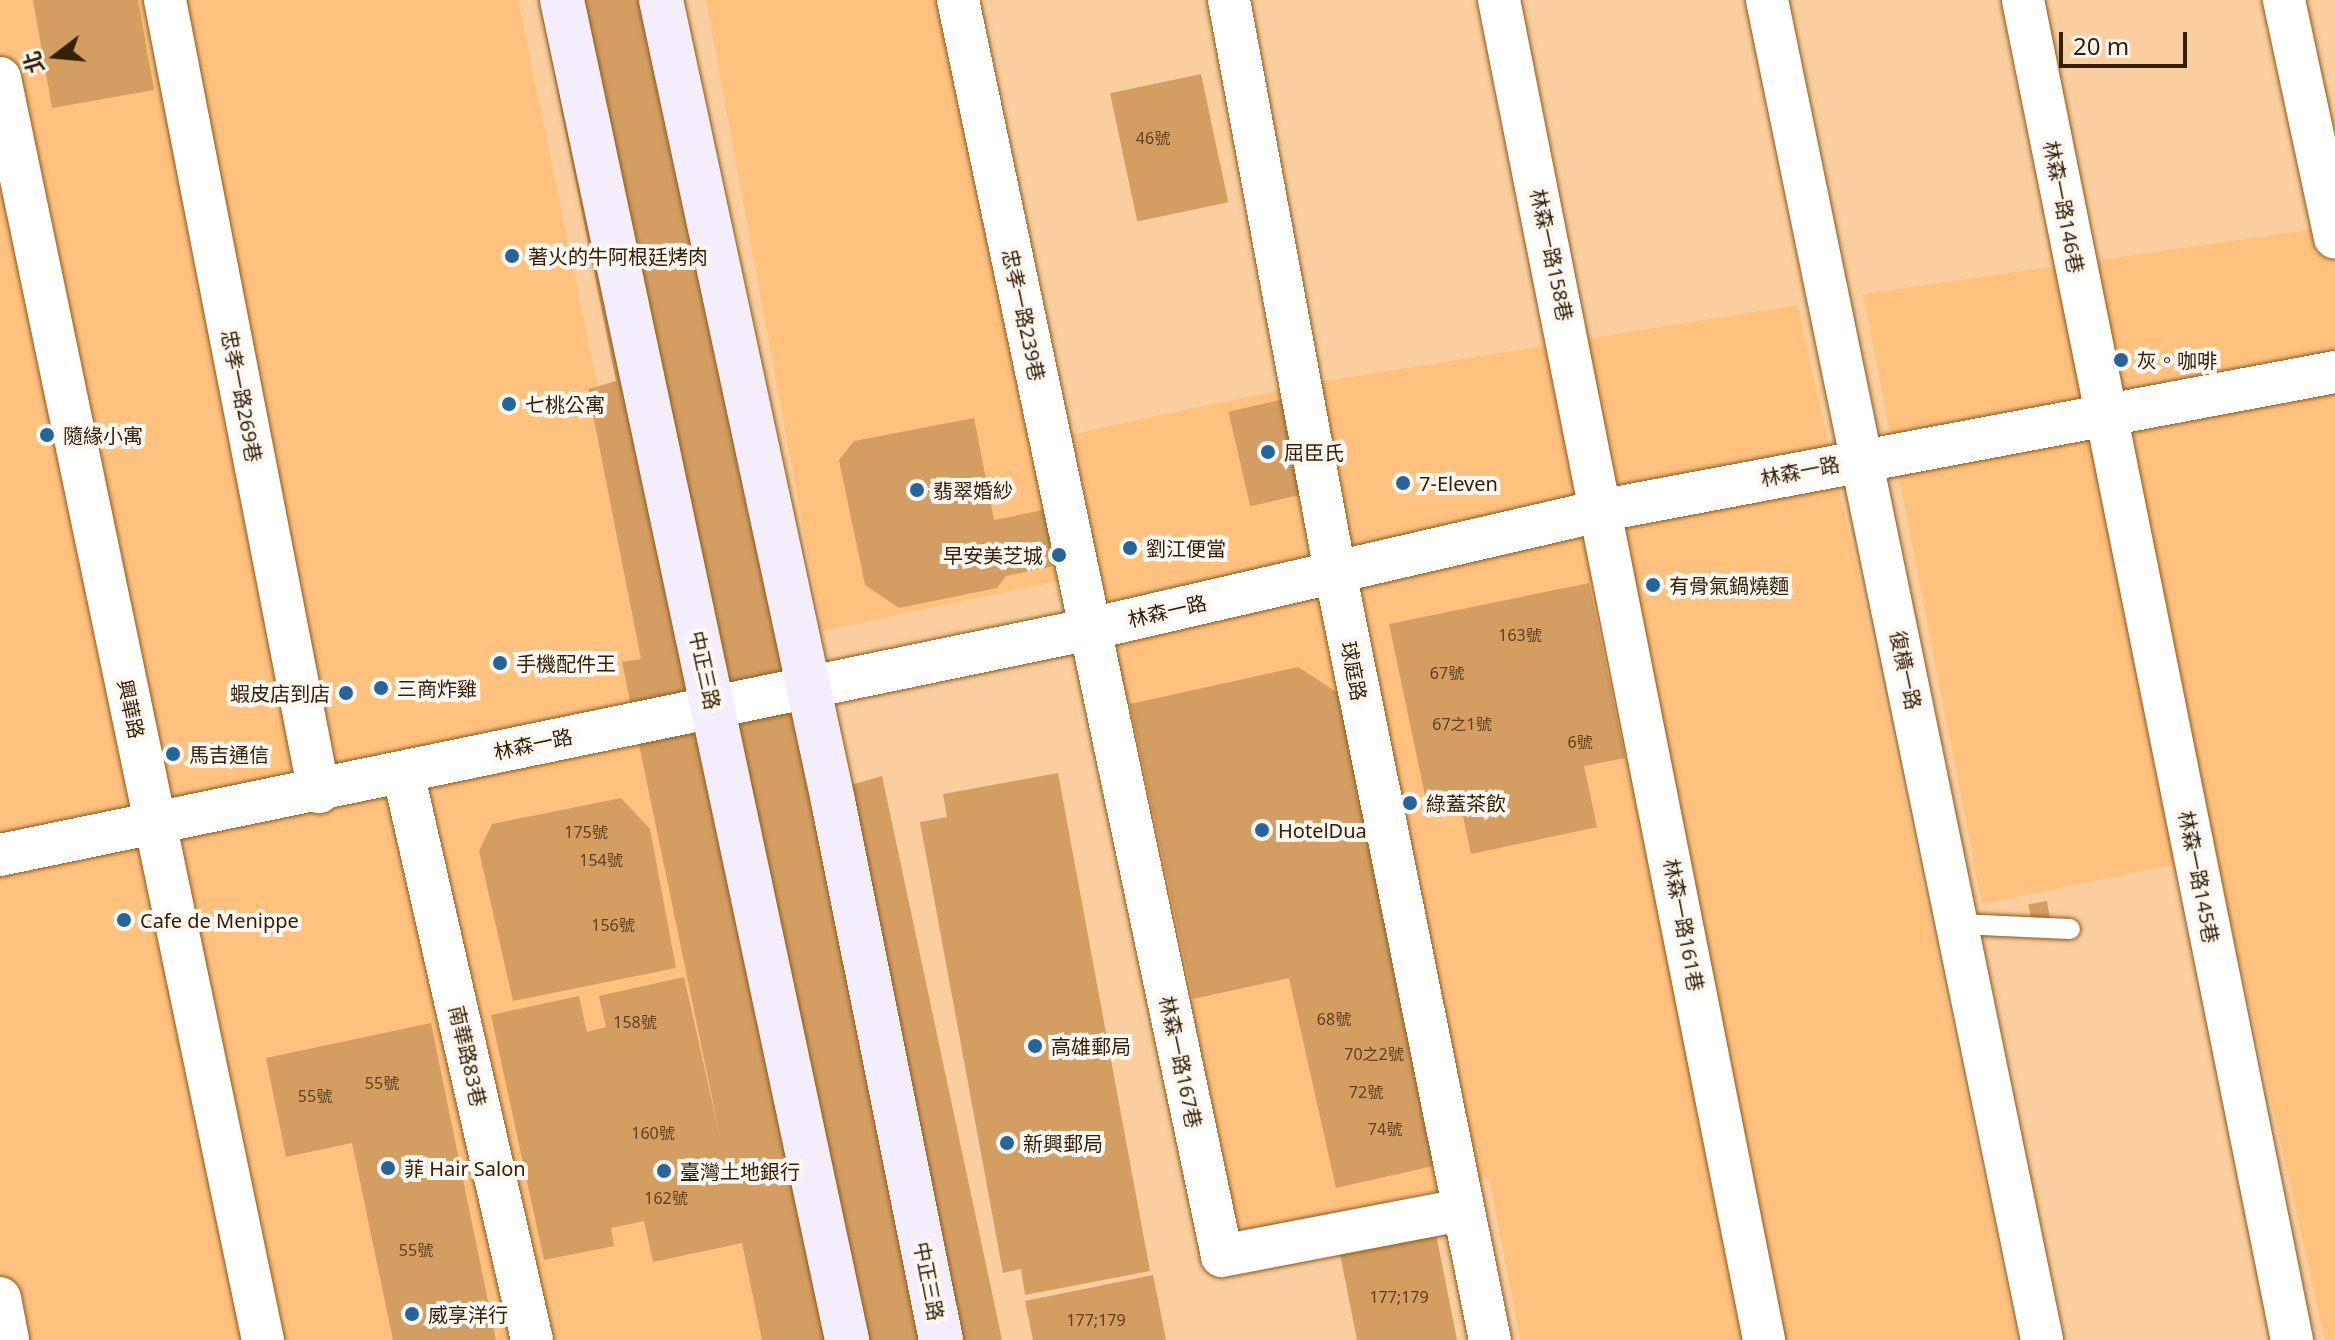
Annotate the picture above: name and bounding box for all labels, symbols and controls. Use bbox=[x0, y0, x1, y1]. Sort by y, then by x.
north arrow bbox=[16, 16, 96, 96]
scale bar bbox=[2063, 16, 2191, 66]
text: 20 m bbox=[2073, 29, 2129, 62]
text: 北 bbox=[15, 48, 50, 77]
house number: 46號 bbox=[1136, 128, 1170, 148]
street label: 林森一路146巷 bbox=[2039, 139, 2089, 275]
street label: 林森一路158巷 bbox=[1526, 187, 1578, 323]
place label: 著火的牛阿根廷烤肉 bbox=[528, 244, 708, 268]
marker: 著火的牛阿根廷烤肉 bbox=[503, 247, 521, 265]
street label: 忠孝一路239巷 bbox=[998, 247, 1050, 383]
street label: 忠孝一路269巷 bbox=[217, 328, 267, 464]
place label: 灰。咖啡 bbox=[2137, 348, 2217, 372]
marker: 灰。咖啡 bbox=[2112, 351, 2130, 369]
place label: 七桃公寓 bbox=[525, 392, 605, 416]
marker: 七桃公寓 bbox=[500, 395, 518, 413]
place label: 隨緣小寓 bbox=[63, 423, 143, 447]
marker: 隨緣小寓 bbox=[38, 426, 56, 444]
place label: 屈臣氏 bbox=[1284, 440, 1344, 464]
marker: 屈臣氏 bbox=[1259, 443, 1277, 461]
street label: 林森一路 bbox=[1758, 452, 1842, 490]
place label: 7-Eleven bbox=[1419, 471, 1498, 495]
marker: 7-Eleven bbox=[1394, 474, 1412, 492]
place label: 翡翠婚紗 bbox=[933, 478, 1013, 502]
marker: 翡翠婚紗 bbox=[908, 481, 926, 499]
place label: 劉江便當 bbox=[1146, 536, 1226, 560]
marker: 劉江便當 bbox=[1121, 539, 1139, 557]
place label: 早安美芝城 bbox=[943, 543, 1043, 567]
marker: 早安美芝城 bbox=[1050, 546, 1068, 564]
place label: 有骨氣鍋燒麵 bbox=[1669, 573, 1789, 597]
marker: 有骨氣鍋燒麵 bbox=[1644, 576, 1662, 594]
street label: 林森一路 bbox=[1125, 590, 1209, 632]
house number: 163號 bbox=[1498, 625, 1542, 645]
street label: 中正三路 bbox=[685, 628, 725, 712]
street label: 復橫一路 bbox=[1886, 628, 1926, 712]
street label: 球庭路 bbox=[1336, 639, 1372, 703]
place label: 手機配件王 bbox=[516, 651, 616, 675]
marker: 手機配件王 bbox=[491, 654, 509, 672]
house number: 67號 bbox=[1430, 663, 1464, 683]
place label: 三商炸雞 bbox=[397, 676, 477, 700]
street label: 興華路 bbox=[113, 677, 149, 741]
marker: 三商炸雞 bbox=[372, 679, 390, 697]
place label: 蝦皮店到店 bbox=[230, 681, 330, 705]
marker: 蝦皮店到店 bbox=[337, 684, 355, 702]
house number: 67之1號 bbox=[1432, 714, 1492, 734]
street label: 林森一路 bbox=[491, 724, 575, 764]
house number: 6號 bbox=[1567, 732, 1593, 752]
place label: 馬吉通信 bbox=[189, 742, 269, 766]
marker: 馬吉通信 bbox=[164, 745, 182, 763]
place label: 綠蓋茶飲 bbox=[1426, 791, 1506, 815]
marker: 綠蓋茶飲 bbox=[1401, 794, 1419, 812]
street label: 林森一路145巷 bbox=[2174, 809, 2224, 945]
place label: HotelDua bbox=[1278, 818, 1367, 842]
marker: HotelDua bbox=[1253, 821, 1271, 839]
house number: 175號 bbox=[564, 822, 608, 842]
house number: 154號 bbox=[579, 850, 623, 870]
street label: 林森一路161巷 bbox=[1659, 857, 1709, 993]
place label: Cafe de Menippe bbox=[140, 908, 299, 932]
marker: Cafe de Menippe bbox=[115, 911, 133, 929]
house number: 156號 bbox=[591, 915, 635, 935]
street label: 林森一路167巷 bbox=[1155, 994, 1207, 1130]
street label: 南華路83巷 bbox=[445, 1003, 491, 1109]
house number: 68號 bbox=[1317, 1009, 1351, 1029]
house number: 158號 bbox=[613, 1012, 657, 1032]
place label: 高雄郵局 bbox=[1051, 1034, 1131, 1058]
marker: 高雄郵局 bbox=[1026, 1037, 1044, 1055]
house number: 70之2號 bbox=[1344, 1044, 1404, 1064]
house number: 55號 bbox=[365, 1073, 399, 1093]
house number: 72號 bbox=[1349, 1082, 1383, 1102]
house number: 55號 bbox=[298, 1086, 332, 1106]
house number: 74號 bbox=[1368, 1119, 1402, 1139]
house number: 160號 bbox=[631, 1123, 675, 1143]
place label: 新興郵局 bbox=[1023, 1131, 1103, 1155]
marker: 新興郵局 bbox=[998, 1134, 1016, 1152]
place label: 菲 Hair Salon bbox=[404, 1156, 526, 1180]
marker: 菲 Hair Salon bbox=[379, 1159, 397, 1177]
place label: 臺灣土地銀行 bbox=[680, 1159, 800, 1183]
marker: 臺灣土地銀行 bbox=[655, 1162, 673, 1180]
house number: 162號 bbox=[644, 1188, 688, 1208]
street label: 中正三路 bbox=[910, 1239, 948, 1323]
house number: 55號 bbox=[399, 1240, 433, 1260]
house number: 177;179 bbox=[1369, 1287, 1429, 1307]
place label: 威享洋行 bbox=[428, 1302, 508, 1326]
marker: 威享洋行 bbox=[403, 1305, 421, 1323]
house number: 177;179 bbox=[1066, 1310, 1126, 1330]

